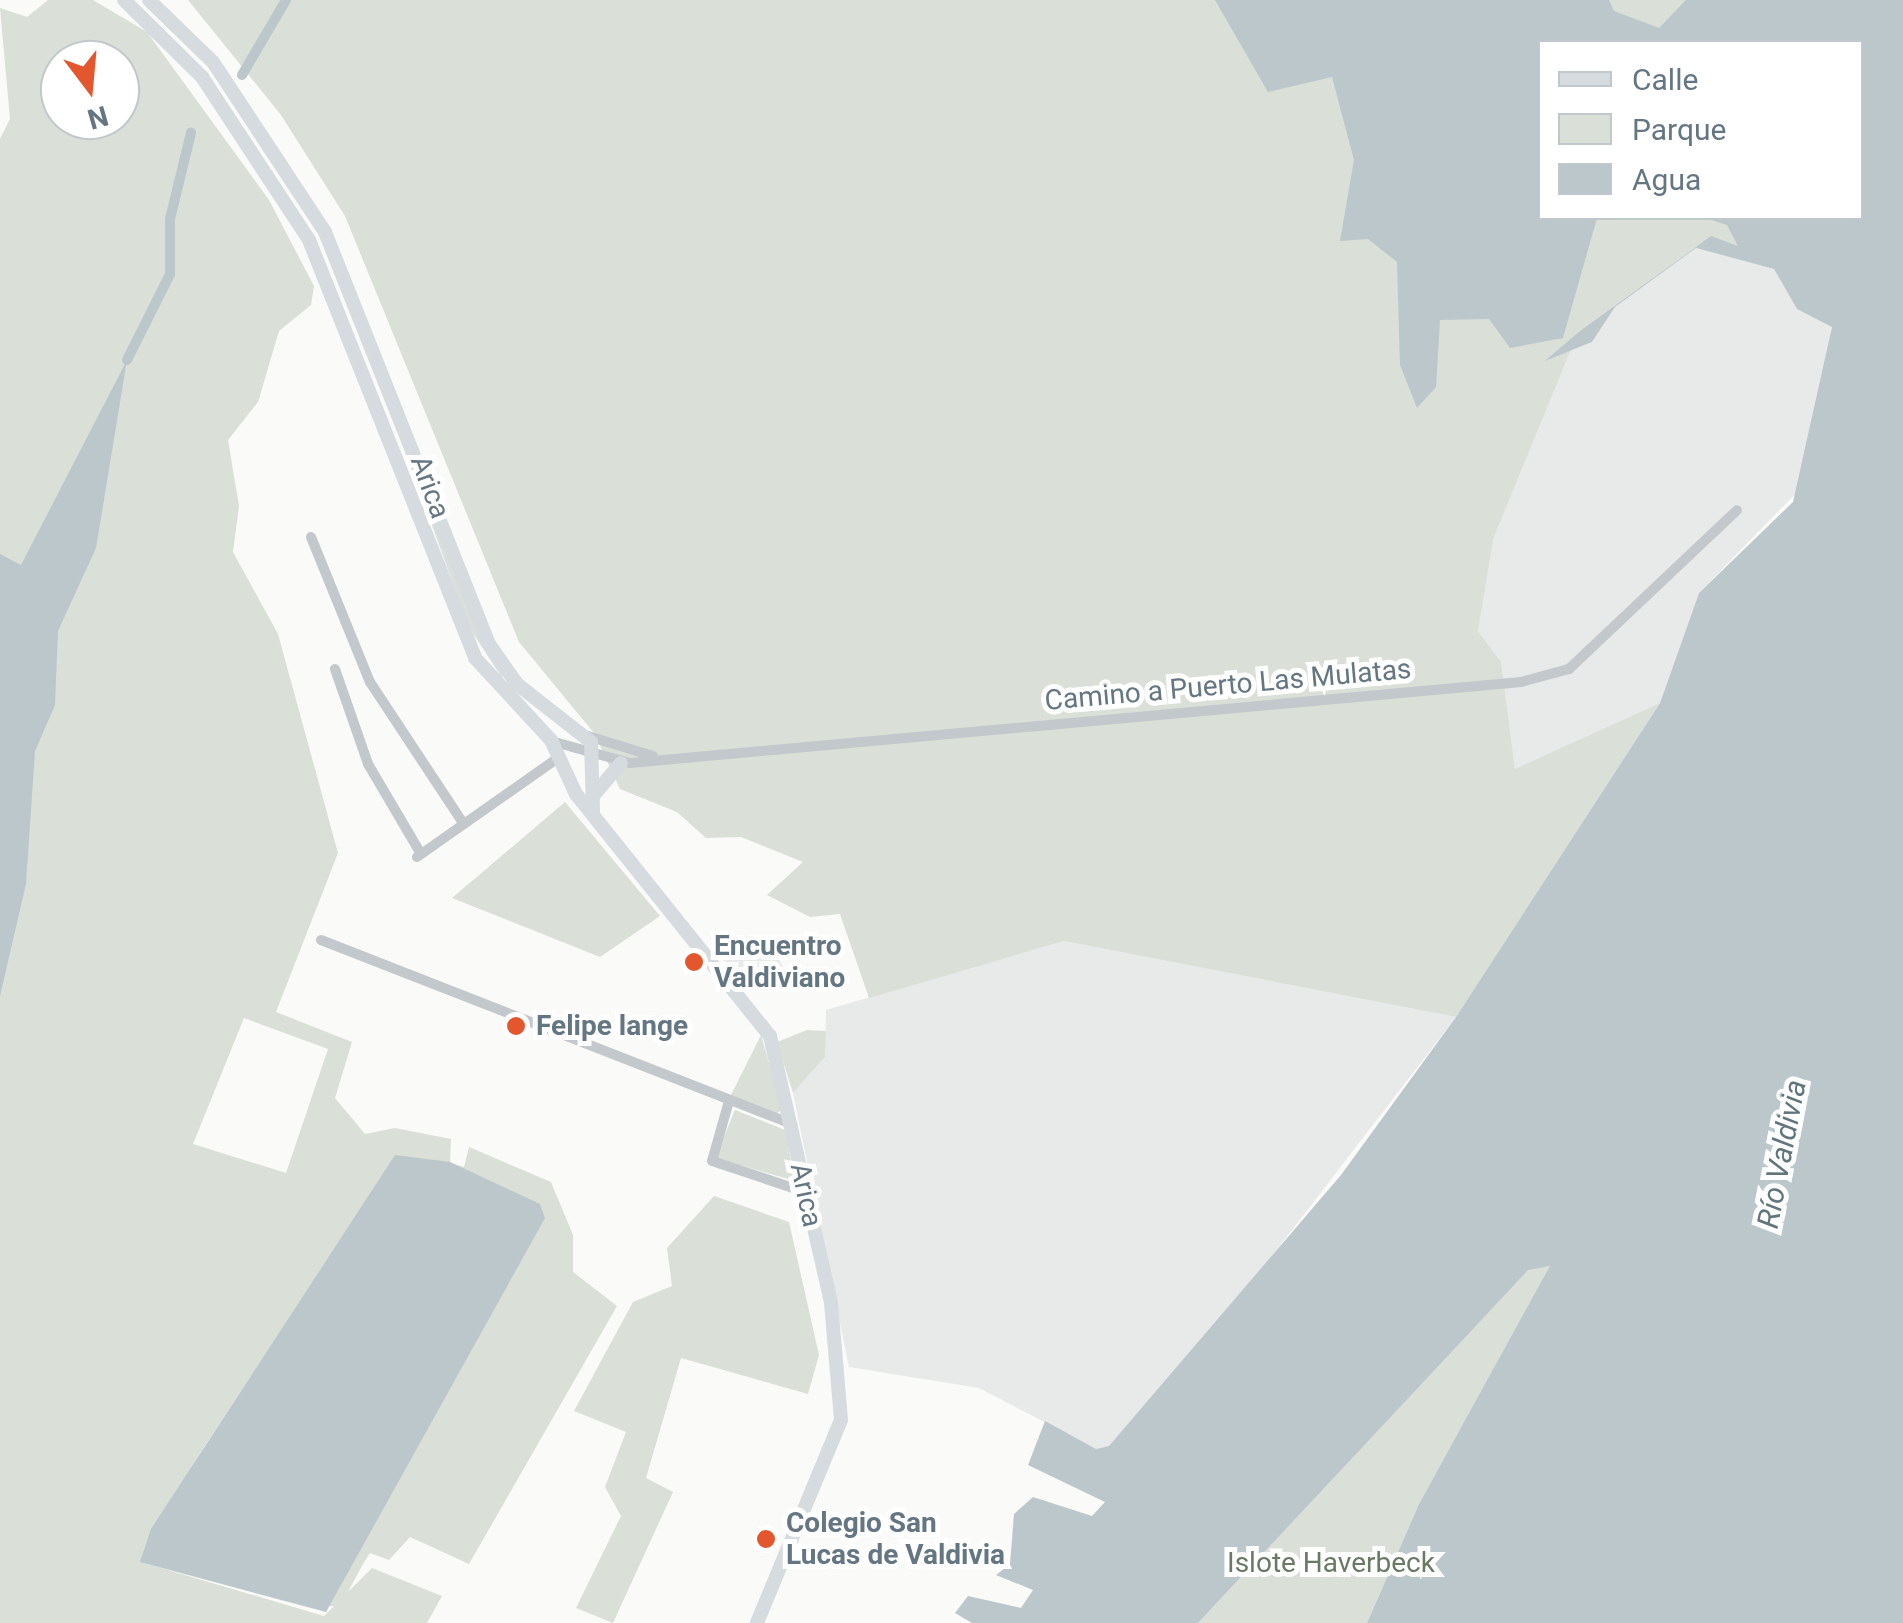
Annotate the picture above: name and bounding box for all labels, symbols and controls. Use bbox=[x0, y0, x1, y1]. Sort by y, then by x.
north arrow bbox=[40, 40, 140, 140]
legend bbox=[1538, 40, 1863, 220]
text: Calle bbox=[1632, 62, 1698, 97]
text: N bbox=[84, 99, 112, 136]
text: Parque bbox=[1632, 112, 1726, 147]
text: Agua bbox=[1632, 162, 1701, 197]
street label: Arica bbox=[403, 451, 457, 523]
street label: Camino a Puerto Las Mulatas bbox=[1043, 652, 1413, 718]
place label: Encuentro Valdiviano bbox=[714, 929, 845, 995]
marker: Encuentro Valdiviano bbox=[683, 951, 705, 973]
place label: Felipe lange bbox=[536, 1009, 688, 1043]
marker: Felipe lange bbox=[505, 1015, 527, 1037]
water label: Río Valdivia bbox=[1750, 1077, 1814, 1231]
street label: Arica bbox=[783, 1160, 829, 1230]
place label: Colegio San Lucas de Valdivia bbox=[786, 1506, 1005, 1572]
marker: Colegio San Lucas de Valdivia bbox=[755, 1528, 777, 1550]
park label: Islote Haverbeck bbox=[1227, 1546, 1435, 1580]

